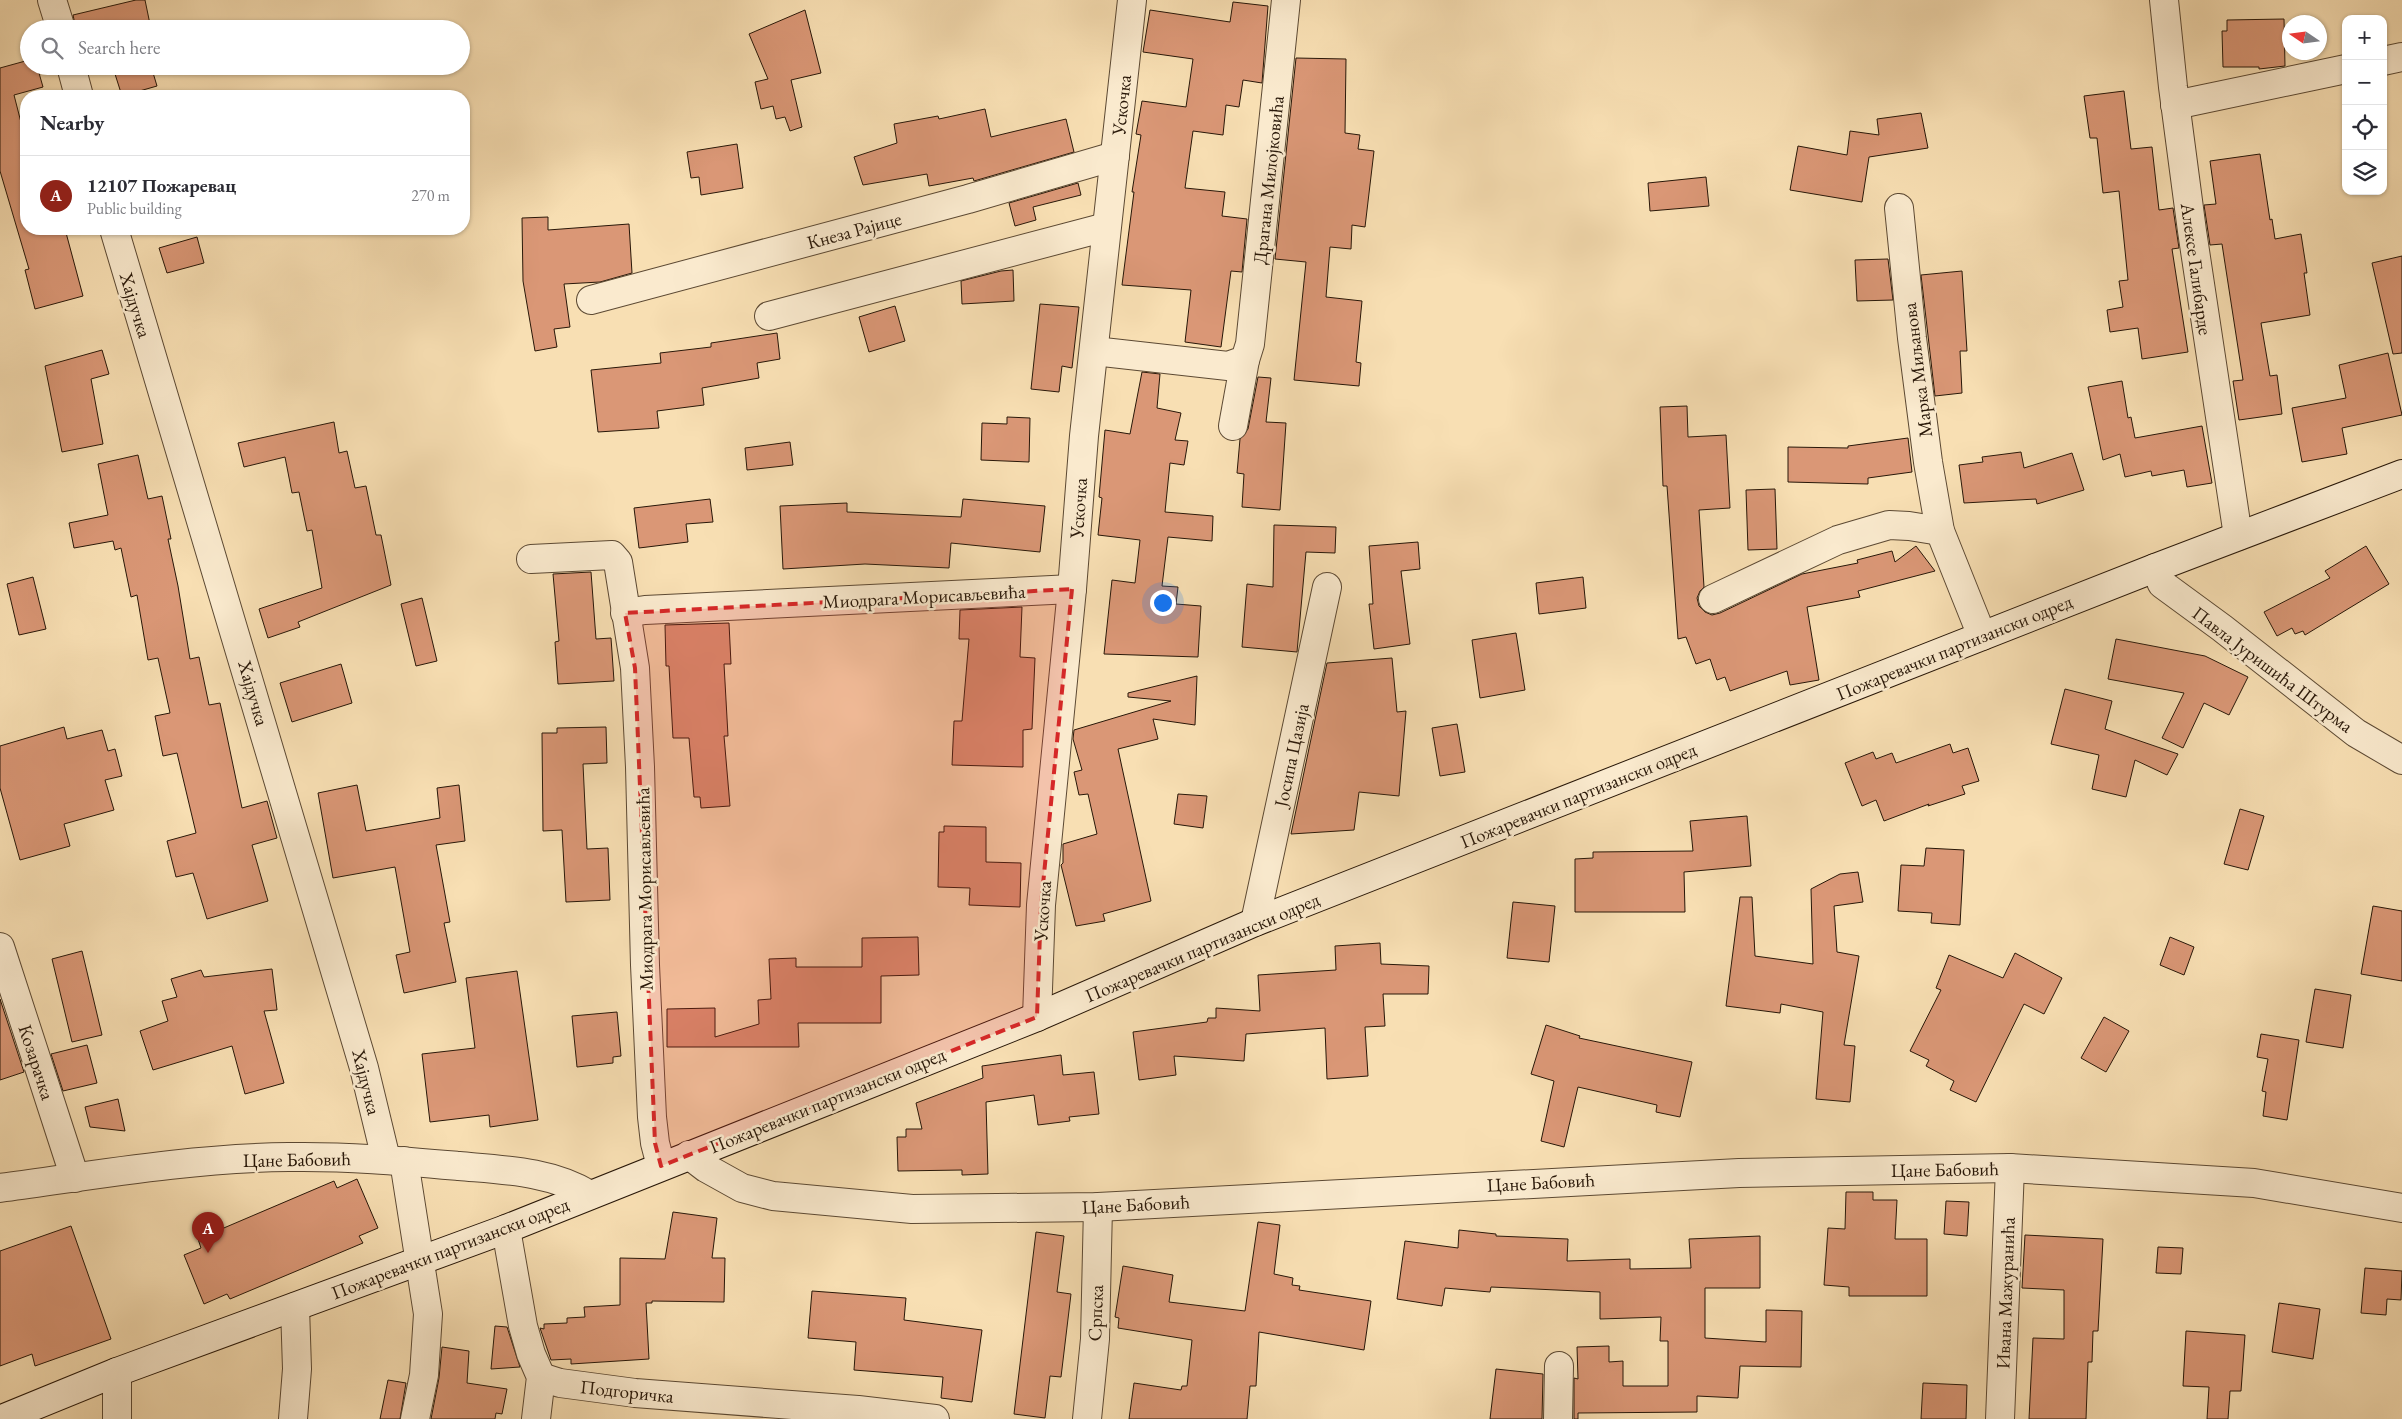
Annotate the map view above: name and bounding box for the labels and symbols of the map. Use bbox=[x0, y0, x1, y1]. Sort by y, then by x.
north arrow bbox=[2282, 15, 2327, 60]
street label: Ускочка bbox=[1106, 73, 1137, 138]
street label: Драгана Милојковића bbox=[1247, 94, 1290, 266]
street label: Алексе Галибарде bbox=[2175, 200, 2218, 337]
street label: Кнеза Рајице bbox=[804, 206, 904, 255]
street label: Хајдучка bbox=[113, 269, 157, 341]
street label: Марка Миљанова bbox=[1897, 301, 1938, 439]
street label: Ускочка bbox=[1064, 476, 1093, 540]
street label: Миодрага Морисављевића bbox=[822, 579, 1027, 614]
street label: Пожаревачки партизански одред bbox=[1832, 588, 2076, 706]
your location bbox=[1150, 590, 1176, 616]
street label: Павла Јуришића Штурма bbox=[2187, 601, 2359, 738]
street label: Хајдучка bbox=[232, 657, 275, 729]
street label: Јосипа Цазија bbox=[1268, 700, 1315, 811]
street label: Пожаревачки партизански одред bbox=[1456, 736, 1700, 854]
street label: Миодрага Морисављевића bbox=[630, 787, 659, 991]
street label: Ускочка bbox=[1028, 879, 1057, 943]
street label: Пожаревачки партизански одред bbox=[1081, 886, 1324, 1008]
street label: Козарачка bbox=[13, 1021, 61, 1103]
street label: Пожаревачки партизански одред bbox=[705, 1041, 949, 1159]
street label: Хајдучка bbox=[346, 1046, 387, 1118]
street label: Цане Бабовић bbox=[243, 1146, 351, 1173]
street label: Цане Бабовић bbox=[1891, 1156, 1999, 1183]
street label: Цане Бабовић bbox=[1486, 1167, 1596, 1198]
street label: Цане Бабовић bbox=[1081, 1189, 1191, 1220]
street label: Пожаревачки партизански одред bbox=[328, 1191, 573, 1305]
pin: A bbox=[192, 1212, 224, 1253]
street label: Ивана Мажуранића bbox=[1990, 1216, 2021, 1370]
street label: Српска bbox=[1082, 1284, 1109, 1342]
street label: Подгоричка bbox=[579, 1374, 676, 1409]

